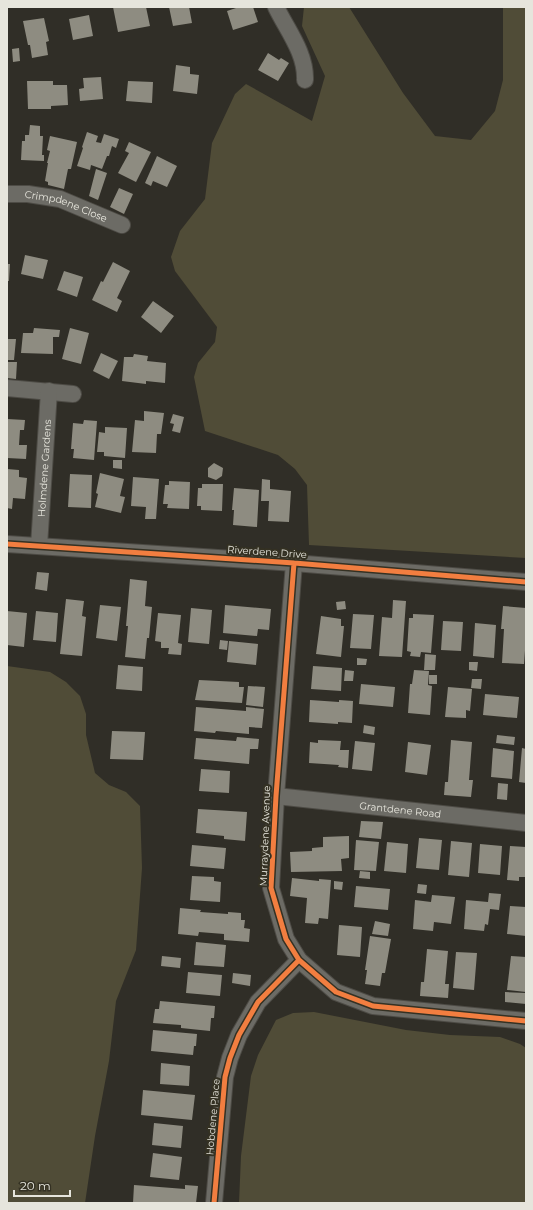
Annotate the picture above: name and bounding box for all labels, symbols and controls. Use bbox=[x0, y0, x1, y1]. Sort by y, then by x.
street label: Crimpdene Close bbox=[24, 187, 109, 225]
street label: Holmdene Gardens bbox=[34, 419, 54, 517]
street label: Riverdene Drive bbox=[227, 543, 307, 561]
street label: Murraydene Avenue bbox=[257, 785, 273, 887]
street label: Grantdene Road bbox=[359, 799, 442, 820]
street label: Hobdene Place bbox=[203, 1078, 223, 1156]
scale bar bbox=[14, 1172, 70, 1198]
text: 20 m bbox=[20, 1178, 51, 1193]

